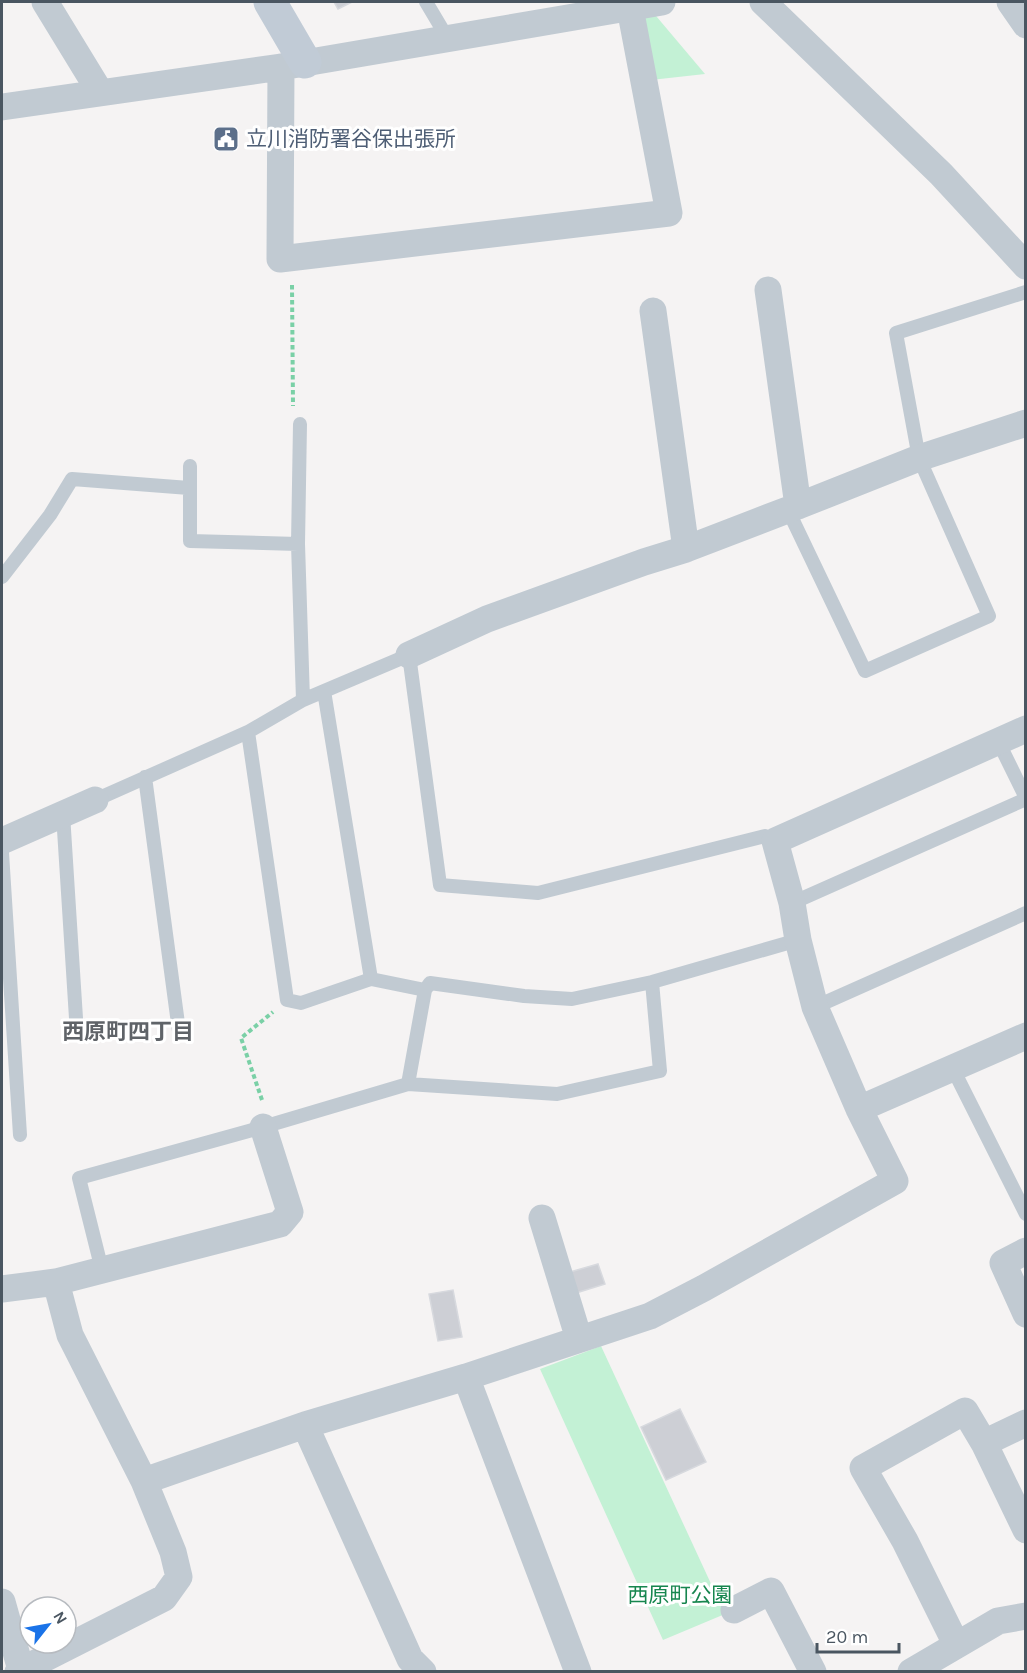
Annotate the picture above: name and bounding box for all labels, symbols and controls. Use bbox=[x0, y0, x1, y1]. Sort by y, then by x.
public building icon: 立川消防署谷保出張所 bbox=[211, 124, 241, 154]
place label: 立川消防署谷保出張所 bbox=[246, 127, 456, 151]
district label: 西原町四丁目 bbox=[62, 1019, 194, 1045]
park label: 西原町公園 bbox=[628, 1583, 733, 1607]
north arrow bbox=[18, 1595, 78, 1655]
text: N bbox=[49, 1608, 72, 1627]
scale bar bbox=[817, 1616, 900, 1654]
text: 20 m bbox=[826, 1626, 868, 1648]

